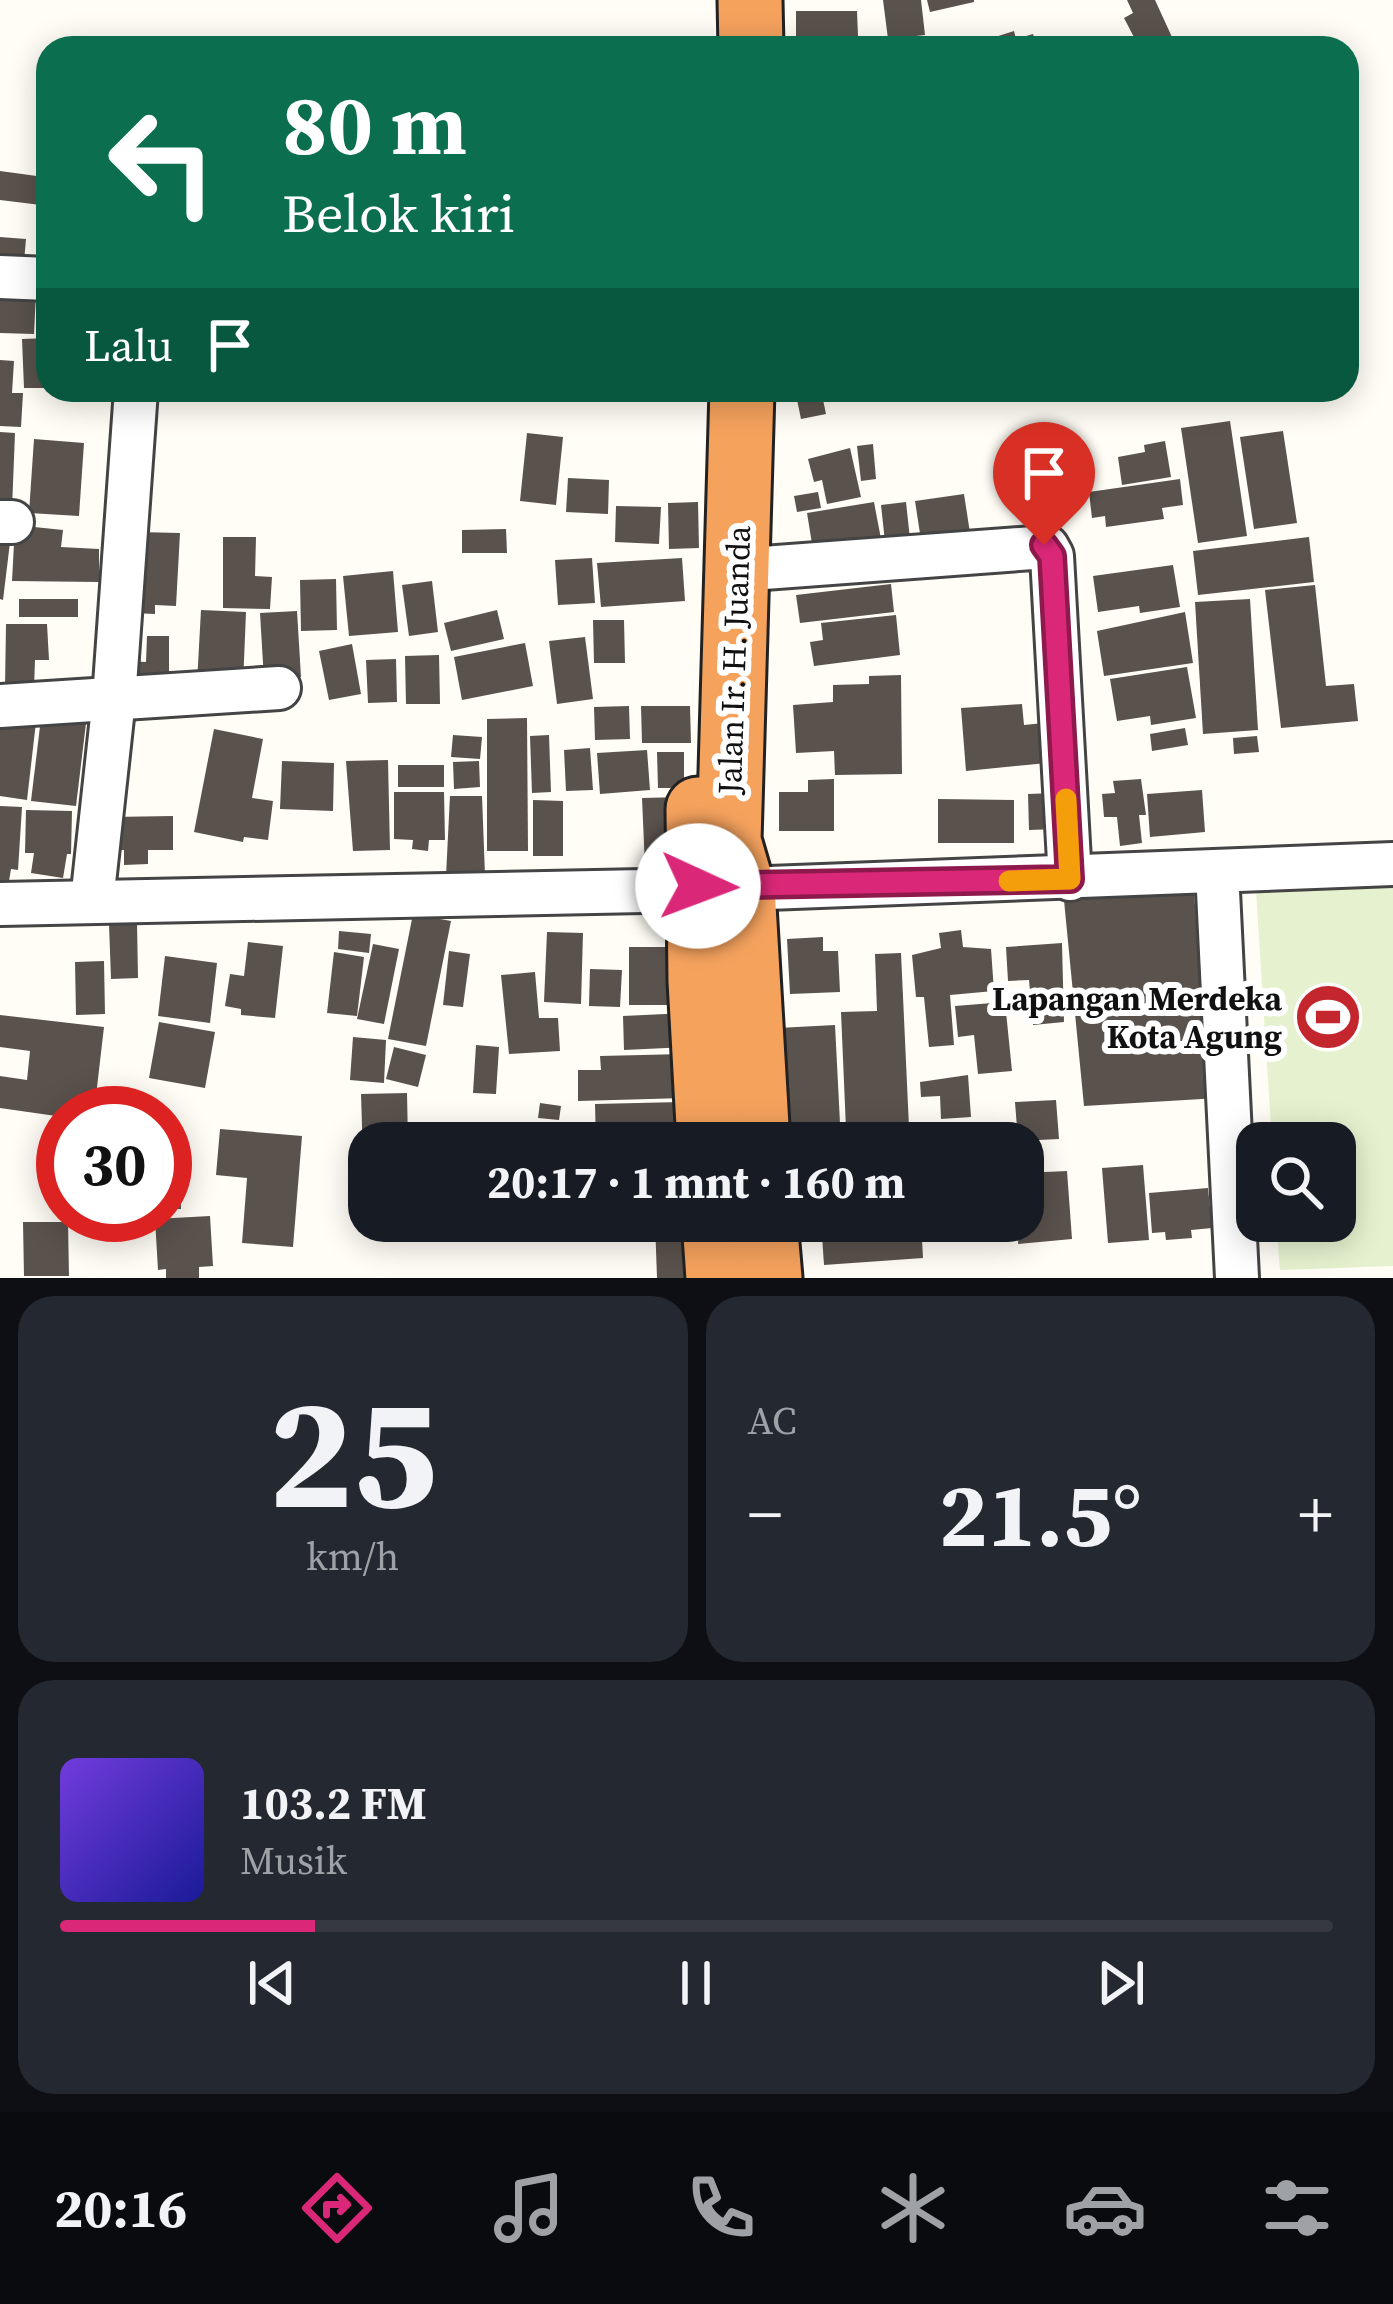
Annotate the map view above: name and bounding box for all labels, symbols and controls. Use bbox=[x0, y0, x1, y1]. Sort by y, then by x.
text: 80 m bbox=[282, 67, 467, 182]
icon: left bbox=[84, 84, 240, 240]
text: Belok kiri bbox=[282, 176, 515, 250]
icon: arrive bbox=[197, 312, 263, 378]
text: Lalu bbox=[84, 314, 173, 376]
pin bbox=[993, 422, 1095, 545]
icon: arrive bbox=[1011, 440, 1077, 506]
street label: Jalan Ir. H. Juanda bbox=[707, 525, 761, 796]
position arrow bbox=[635, 823, 761, 949]
place label: Lapangan Merdeka Kota Agung bbox=[992, 976, 1282, 1059]
sports icon: Lapangan Merdeka Kota Agung bbox=[1293, 982, 1363, 1052]
speed limit sign: 30 bbox=[36, 1086, 192, 1242]
map controls bbox=[1236, 1122, 1356, 1242]
button: search bbox=[1236, 1122, 1356, 1242]
text: 20:17 · 1 mnt · 160 m bbox=[487, 1151, 905, 1213]
text: 25 bbox=[268, 1345, 437, 1559]
text: AC bbox=[748, 1394, 796, 1447]
text: 21.5° bbox=[939, 1453, 1142, 1576]
text: − bbox=[748, 1469, 782, 1559]
text: + bbox=[1298, 1469, 1333, 1559]
text: km/h bbox=[306, 1530, 399, 1583]
text: 103.2 FM bbox=[240, 1772, 427, 1834]
text: Musik bbox=[240, 1834, 347, 1887]
icon: previous bbox=[239, 1950, 305, 2016]
icon: pause bbox=[663, 1950, 729, 2016]
icon: next bbox=[1088, 1950, 1154, 2016]
icon: directions bbox=[295, 2166, 379, 2250]
icon: music bbox=[487, 2166, 571, 2250]
icon: phone bbox=[679, 2166, 763, 2250]
icon: climate bbox=[871, 2166, 955, 2250]
icon: car bbox=[1063, 2166, 1147, 2250]
icon: filters bbox=[1255, 2166, 1339, 2250]
text: 20:16 bbox=[54, 2171, 187, 2245]

